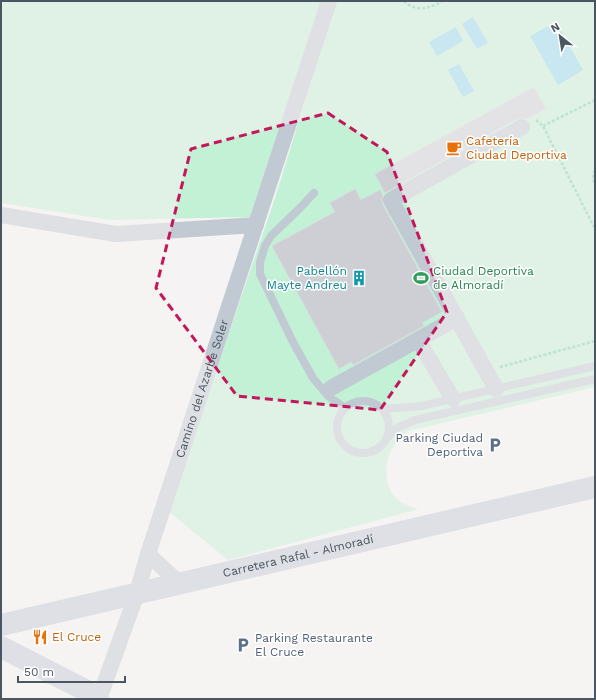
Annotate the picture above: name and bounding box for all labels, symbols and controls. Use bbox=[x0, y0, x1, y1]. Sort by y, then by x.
north arrow bbox=[540, 16, 580, 56]
text: N bbox=[548, 20, 562, 35]
place label: Cafetería Ciudad Deportiva bbox=[466, 134, 567, 162]
cafe icon: Cafetería Ciudad Deportiva bbox=[445, 139, 463, 157]
place label: Pabellón Mayte Andreu bbox=[267, 264, 347, 292]
place label: Ciudad Deportiva de Almoradí bbox=[433, 264, 534, 292]
building icon: Pabellón Mayte Andreu bbox=[350, 269, 368, 287]
sports icon: Ciudad Deportiva de Almoradí bbox=[412, 269, 430, 287]
street label: Camino del Azarbe Soler bbox=[173, 318, 231, 460]
place label: Parking Ciudad Deportiva bbox=[395, 431, 483, 459]
parking icon: Parking Ciudad Deportiva bbox=[486, 436, 504, 454]
street label: Carretera Rafal - Almoradí bbox=[221, 532, 375, 580]
restaurant icon: El Cruce bbox=[31, 628, 49, 646]
place label: El Cruce bbox=[52, 630, 101, 644]
place label: Parking Restaurante El Cruce bbox=[255, 631, 373, 659]
parking icon: Parking Restaurante El Cruce bbox=[234, 636, 252, 654]
scale bar bbox=[18, 658, 125, 684]
text: 50 m bbox=[24, 665, 54, 679]

